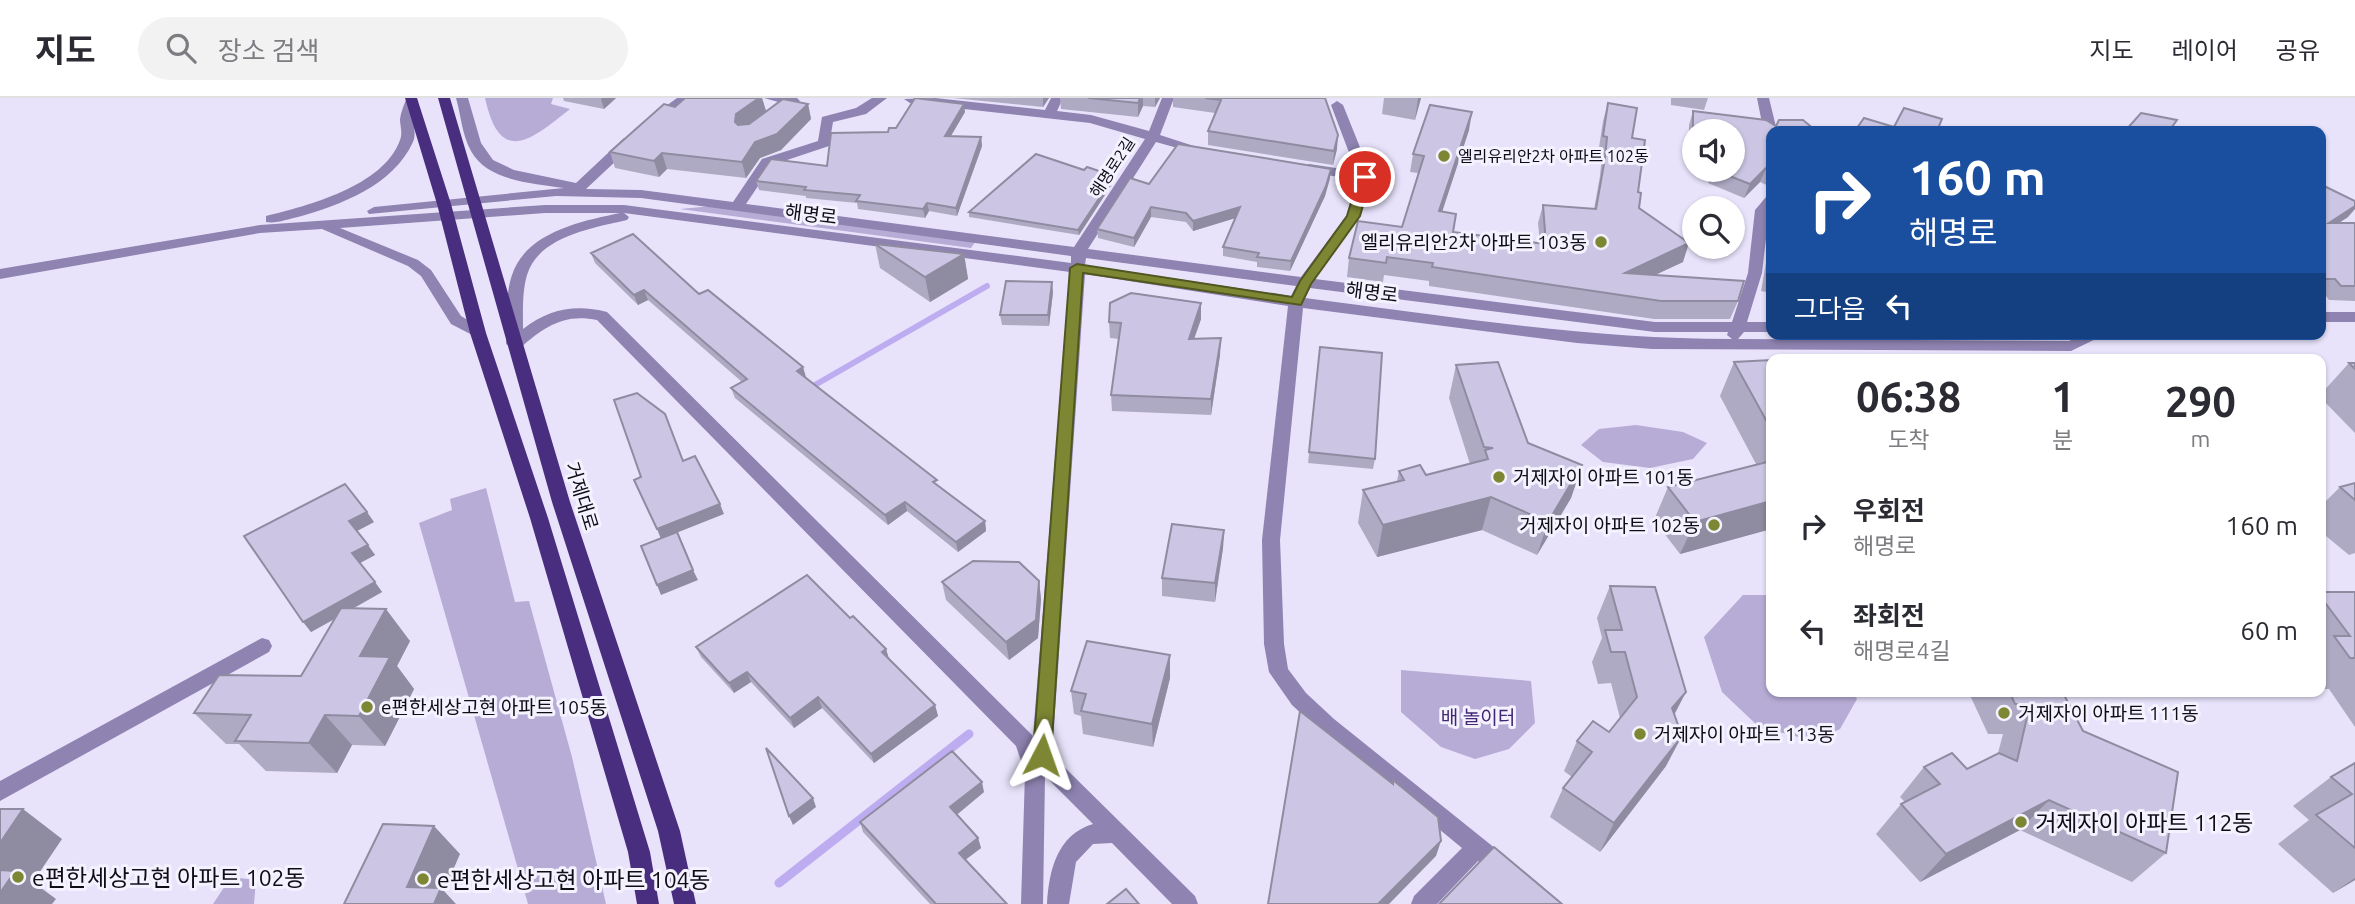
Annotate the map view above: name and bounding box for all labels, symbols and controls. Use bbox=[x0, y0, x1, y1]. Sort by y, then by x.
search box bbox=[138, 17, 628, 80]
icon: search bbox=[162, 29, 200, 67]
text: 지도 bbox=[35, 31, 96, 68]
text: 장소 검색 bbox=[218, 36, 319, 65]
text: 지도 bbox=[2089, 37, 2134, 64]
text: 레이어 bbox=[2172, 37, 2238, 64]
text: 공유 bbox=[2276, 37, 2320, 64]
map controls bbox=[1682, 119, 1745, 259]
button: sound bbox=[1682, 119, 1745, 182]
street label: 해명로2길 bbox=[1086, 134, 1138, 200]
pin bbox=[1335, 147, 1395, 207]
place label: 엘리유리안2차 아파트 102동 bbox=[1458, 147, 1649, 165]
marker: 엘리유리안2차 아파트 102동 bbox=[1436, 148, 1452, 164]
text: 160 m bbox=[1909, 149, 2046, 204]
icon: right bbox=[1794, 154, 1885, 245]
icon: arrive bbox=[1346, 158, 1384, 196]
button: search bbox=[1682, 196, 1745, 259]
street label: 해명로 bbox=[784, 200, 838, 228]
text: 해명로 bbox=[1909, 214, 1997, 250]
place label: 엘리유리안2차 아파트 103동 bbox=[1361, 231, 1587, 253]
marker: 엘리유리안2차 아파트 103동 bbox=[1593, 234, 1609, 250]
street label: 해명로 bbox=[1345, 278, 1399, 306]
icon: left bbox=[1880, 287, 1918, 325]
text: 그다음 bbox=[1794, 294, 1866, 323]
text: 06:38 bbox=[1856, 373, 1961, 420]
text: 1 bbox=[2051, 373, 2075, 420]
text: 290 bbox=[2165, 378, 2236, 425]
text: m bbox=[2191, 426, 2210, 451]
text: 도착 bbox=[1887, 427, 1930, 452]
text: 분 bbox=[2052, 427, 2074, 452]
street label: 거제대로 bbox=[561, 459, 603, 533]
place label: 거제자이 아파트 101동 bbox=[1513, 466, 1694, 488]
marker: 거제자이 아파트 101동 bbox=[1491, 469, 1507, 485]
text: 우회전 bbox=[1853, 496, 1925, 525]
icon: right bbox=[1794, 507, 1832, 545]
text: 160 m bbox=[2226, 511, 2298, 540]
place label: 거제자이 아파트 102동 bbox=[1519, 514, 1700, 536]
marker: 거제자이 아파트 102동 bbox=[1706, 517, 1722, 533]
text: 해명로 bbox=[1853, 533, 1916, 558]
text: 좌회전 bbox=[1853, 601, 1925, 630]
icon: left bbox=[1794, 612, 1832, 650]
text: 60 m bbox=[2240, 616, 2298, 645]
text: 해명로4길 bbox=[1853, 638, 1951, 663]
place label: e편한세상고현 아파트 105동 bbox=[381, 696, 607, 718]
marker: e편한세상고현 아파트 105동 bbox=[359, 699, 375, 715]
place label: 거제자이 아파트 111동 bbox=[2018, 702, 2199, 724]
marker: 거제자이 아파트 111동 bbox=[1996, 705, 2012, 721]
park label: 배 놀이터 bbox=[1441, 706, 1515, 728]
position arrow bbox=[1005, 718, 1079, 792]
place label: 거제자이 아파트 113동 bbox=[1654, 723, 1835, 745]
marker: 거제자이 아파트 113동 bbox=[1632, 726, 1648, 742]
place label: 거제자이 아파트 112동 bbox=[2035, 810, 2254, 835]
marker: 거제자이 아파트 112동 bbox=[2013, 814, 2029, 830]
place label: e편한세상고현 아파트 102동 bbox=[32, 865, 306, 890]
place label: e편한세상고현 아파트 104동 bbox=[437, 867, 711, 892]
marker: e편한세상고현 아파트 102동 bbox=[10, 869, 26, 885]
marker: e편한세상고현 아파트 104동 bbox=[415, 871, 431, 887]

